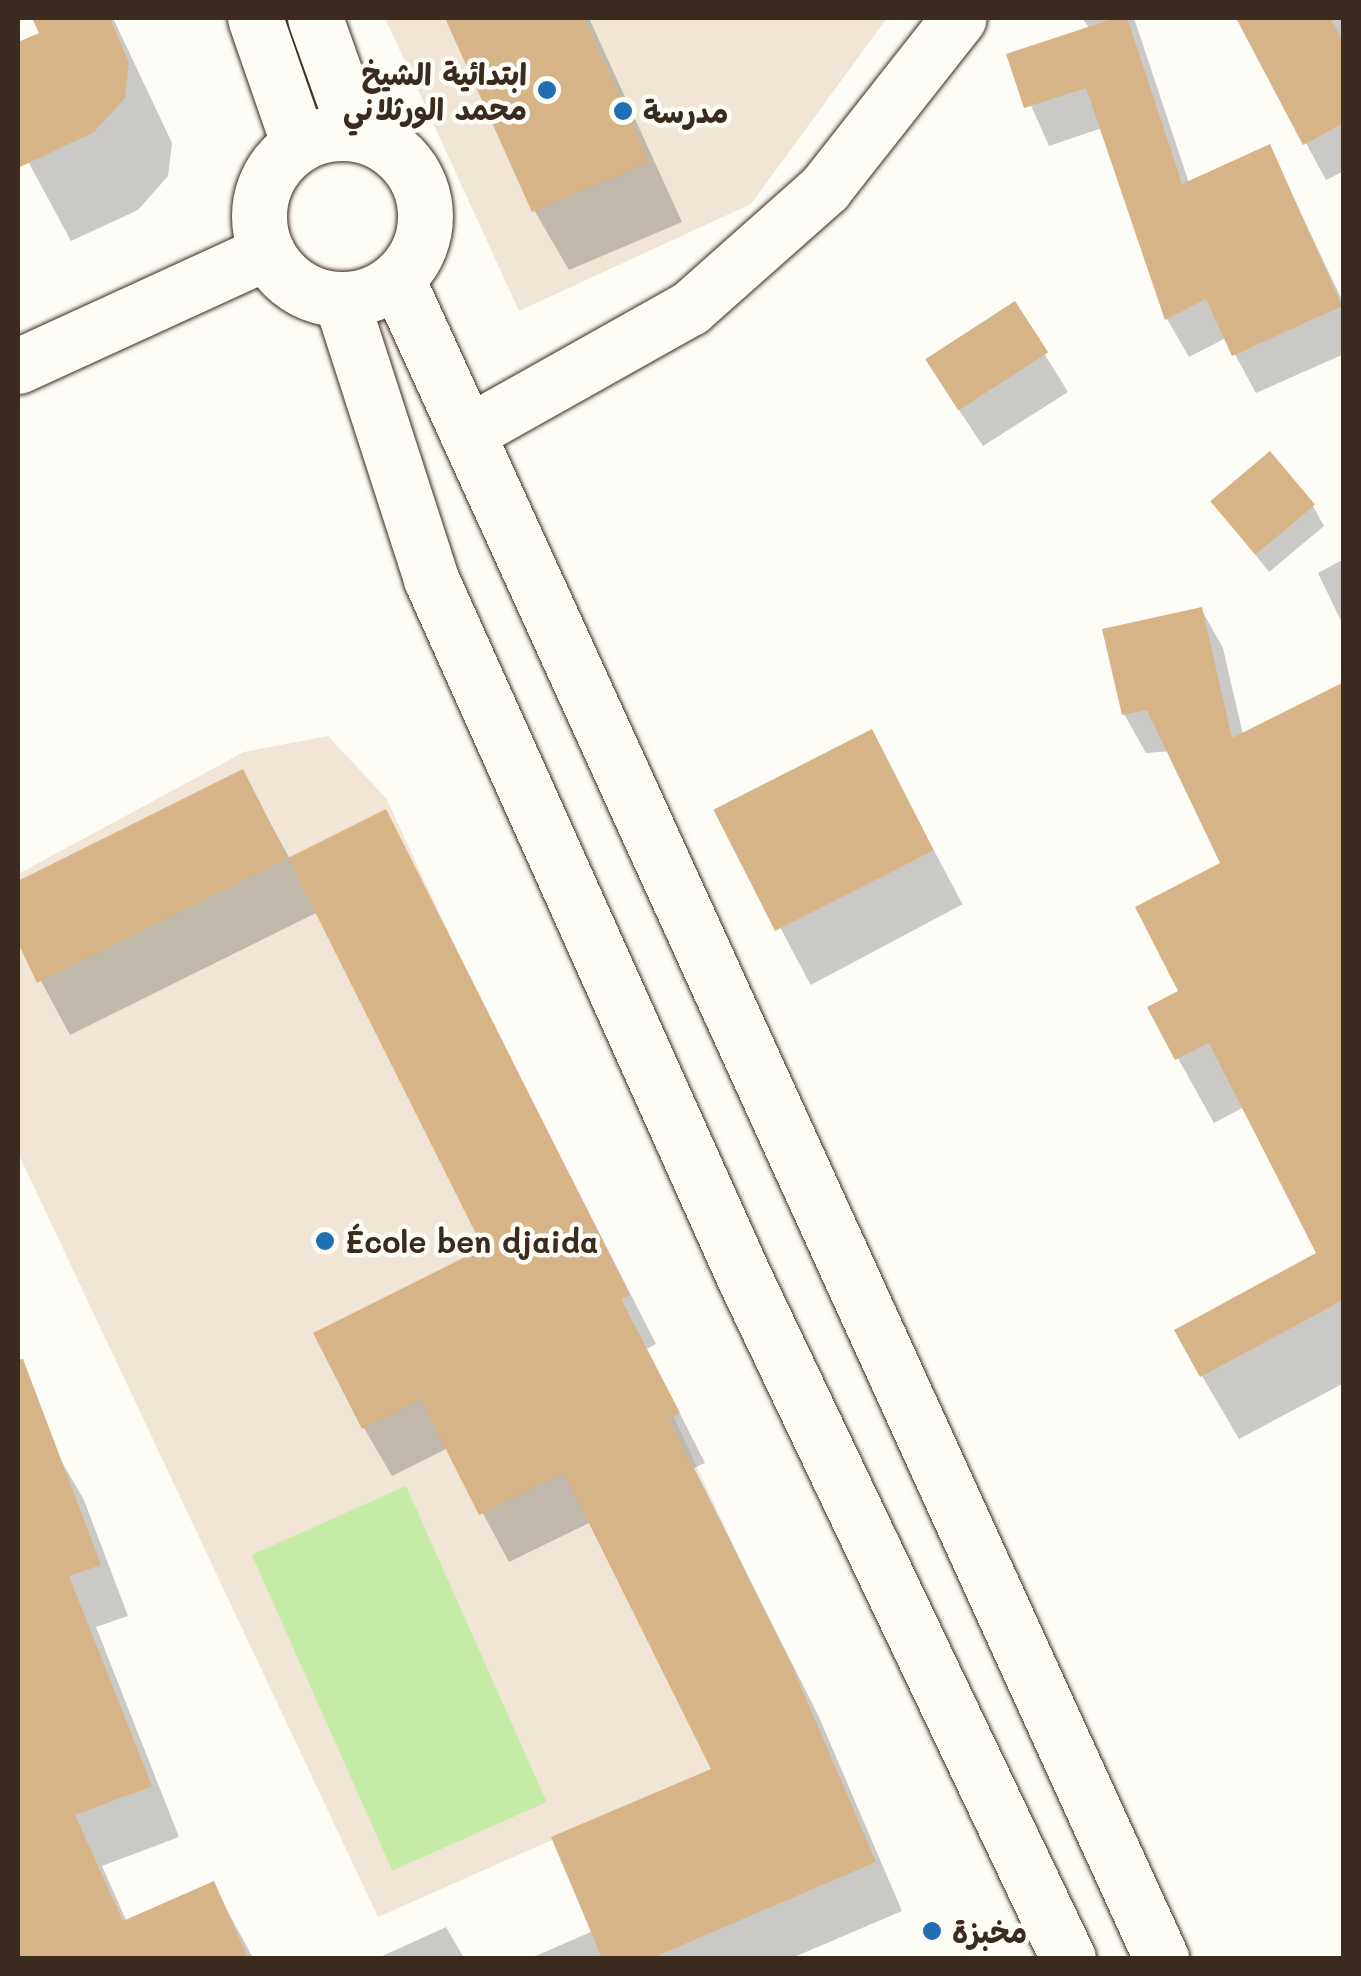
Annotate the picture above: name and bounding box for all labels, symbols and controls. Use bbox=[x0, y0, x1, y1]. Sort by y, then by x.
place label: ابتدائية الشيخ محمد الورثلاني bbox=[343, 55, 527, 126]
marker: ابتدائية الشيخ محمد الورثلاني bbox=[536, 79, 558, 101]
place label: مدرسة bbox=[643, 93, 728, 129]
marker: مدرسة bbox=[612, 100, 634, 122]
place label: École ben djaida bbox=[345, 1223, 598, 1259]
marker: École ben djaida bbox=[314, 1230, 336, 1252]
place label: مخبزة bbox=[952, 1913, 1027, 1949]
marker: مخبزة bbox=[921, 1920, 943, 1942]

